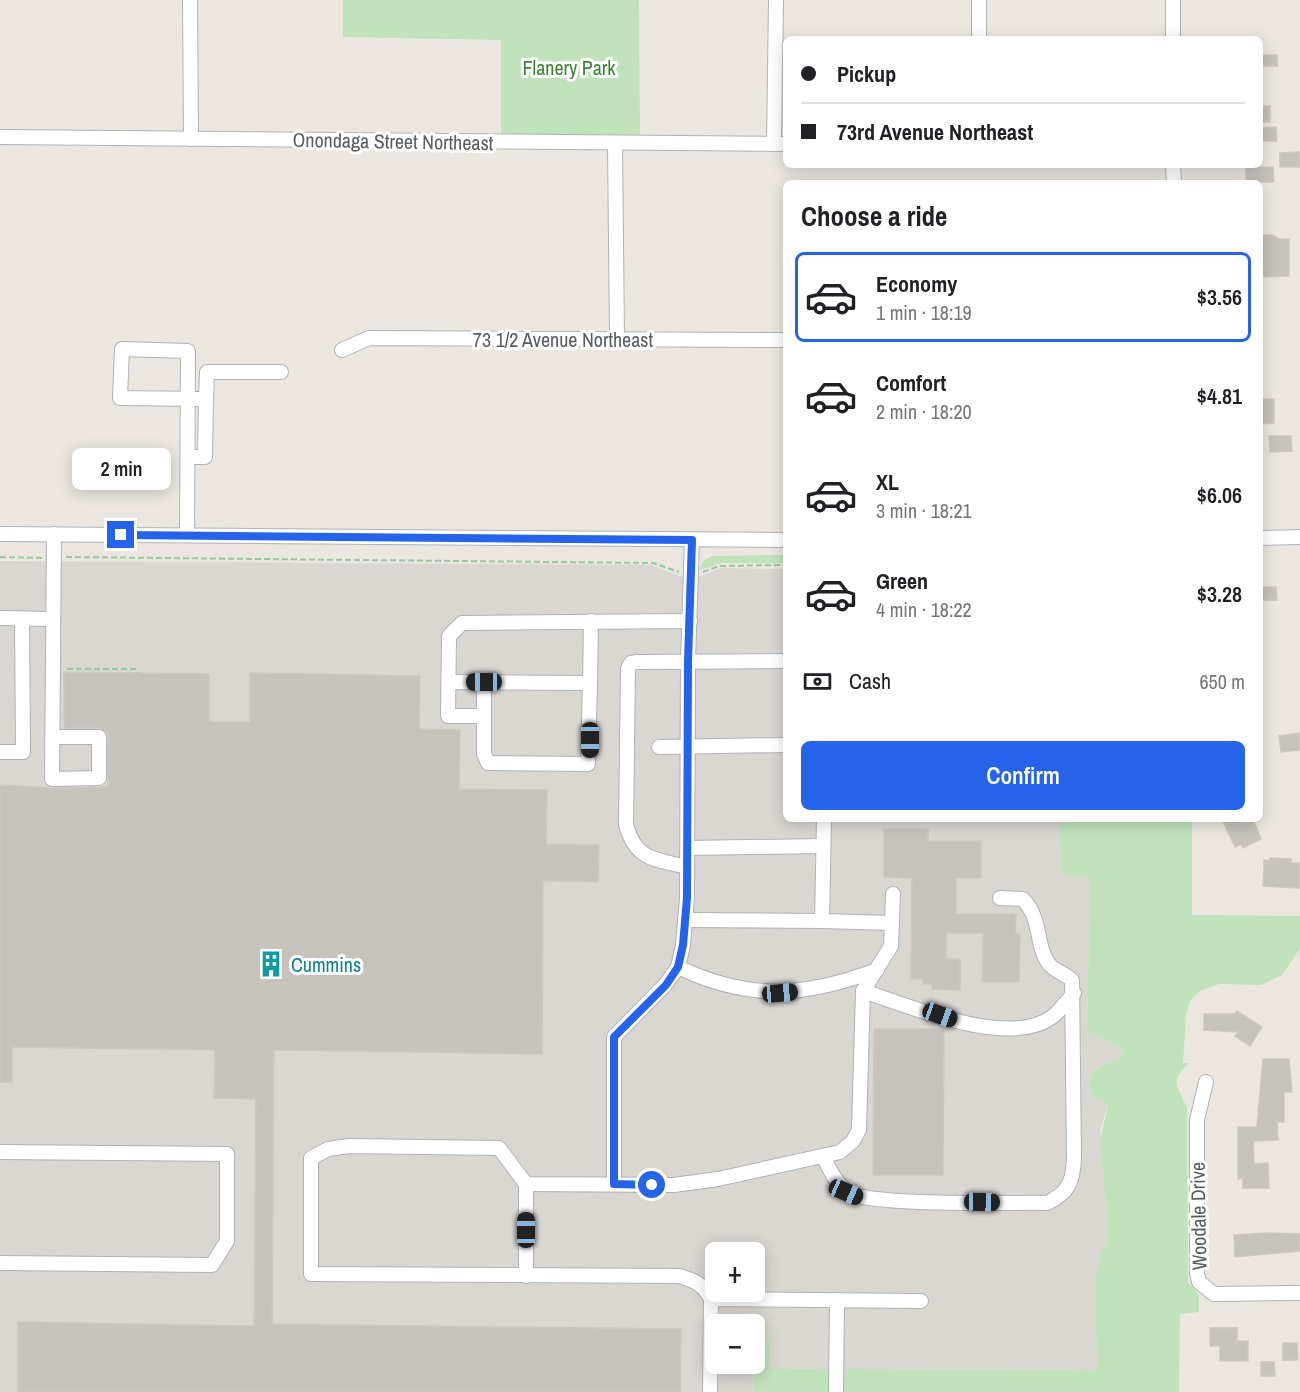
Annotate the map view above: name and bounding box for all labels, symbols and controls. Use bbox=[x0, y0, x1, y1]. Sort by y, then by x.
park label: Flanery Park bbox=[523, 54, 616, 81]
text: Pickup bbox=[837, 59, 896, 89]
text: 73rd Avenue Northeast bbox=[837, 117, 1033, 147]
street label: Onondaga Street Northeast bbox=[292, 126, 494, 156]
text: Choose a ride bbox=[801, 198, 947, 234]
text: Economy bbox=[876, 269, 957, 299]
icon: car bbox=[804, 270, 858, 324]
text: $3.56 bbox=[1197, 282, 1242, 312]
text: 1 min · 18:19 bbox=[876, 299, 972, 326]
street label: 73 1/2 Avenue Northeast bbox=[473, 326, 654, 353]
text: Comfort bbox=[876, 368, 946, 398]
icon: car bbox=[804, 369, 858, 423]
text: $4.81 bbox=[1197, 381, 1242, 411]
text: 2 min · 18:20 bbox=[876, 398, 972, 425]
callout: 2 min bbox=[72, 448, 170, 490]
text: 2 min bbox=[100, 455, 143, 482]
text: XL bbox=[876, 467, 899, 497]
icon: car bbox=[804, 468, 858, 522]
text: $6.06 bbox=[1197, 480, 1242, 510]
text: 3 min · 18:21 bbox=[876, 497, 972, 524]
route end bbox=[107, 521, 134, 548]
text: Green bbox=[876, 566, 928, 596]
icon: car bbox=[804, 567, 858, 621]
text: $3.28 bbox=[1197, 579, 1242, 609]
text: 4 min · 18:22 bbox=[876, 596, 972, 623]
icon: cash bbox=[801, 665, 834, 698]
text: Cash bbox=[849, 666, 891, 696]
text: 650 m bbox=[1199, 668, 1245, 695]
car bbox=[466, 673, 502, 691]
car bbox=[581, 722, 599, 758]
button: Confirm bbox=[801, 741, 1245, 810]
building icon: Cummins bbox=[256, 949, 286, 979]
place label: Cummins bbox=[291, 951, 361, 978]
car bbox=[761, 982, 799, 1004]
car bbox=[920, 1000, 960, 1030]
street label: Woodale Drive bbox=[1184, 1162, 1212, 1270]
route start bbox=[638, 1171, 665, 1198]
car bbox=[826, 1176, 866, 1208]
car bbox=[964, 1193, 1000, 1211]
car bbox=[517, 1212, 535, 1248]
map controls bbox=[705, 1242, 765, 1374]
button: + bbox=[705, 1242, 765, 1302]
button: − bbox=[705, 1314, 765, 1374]

